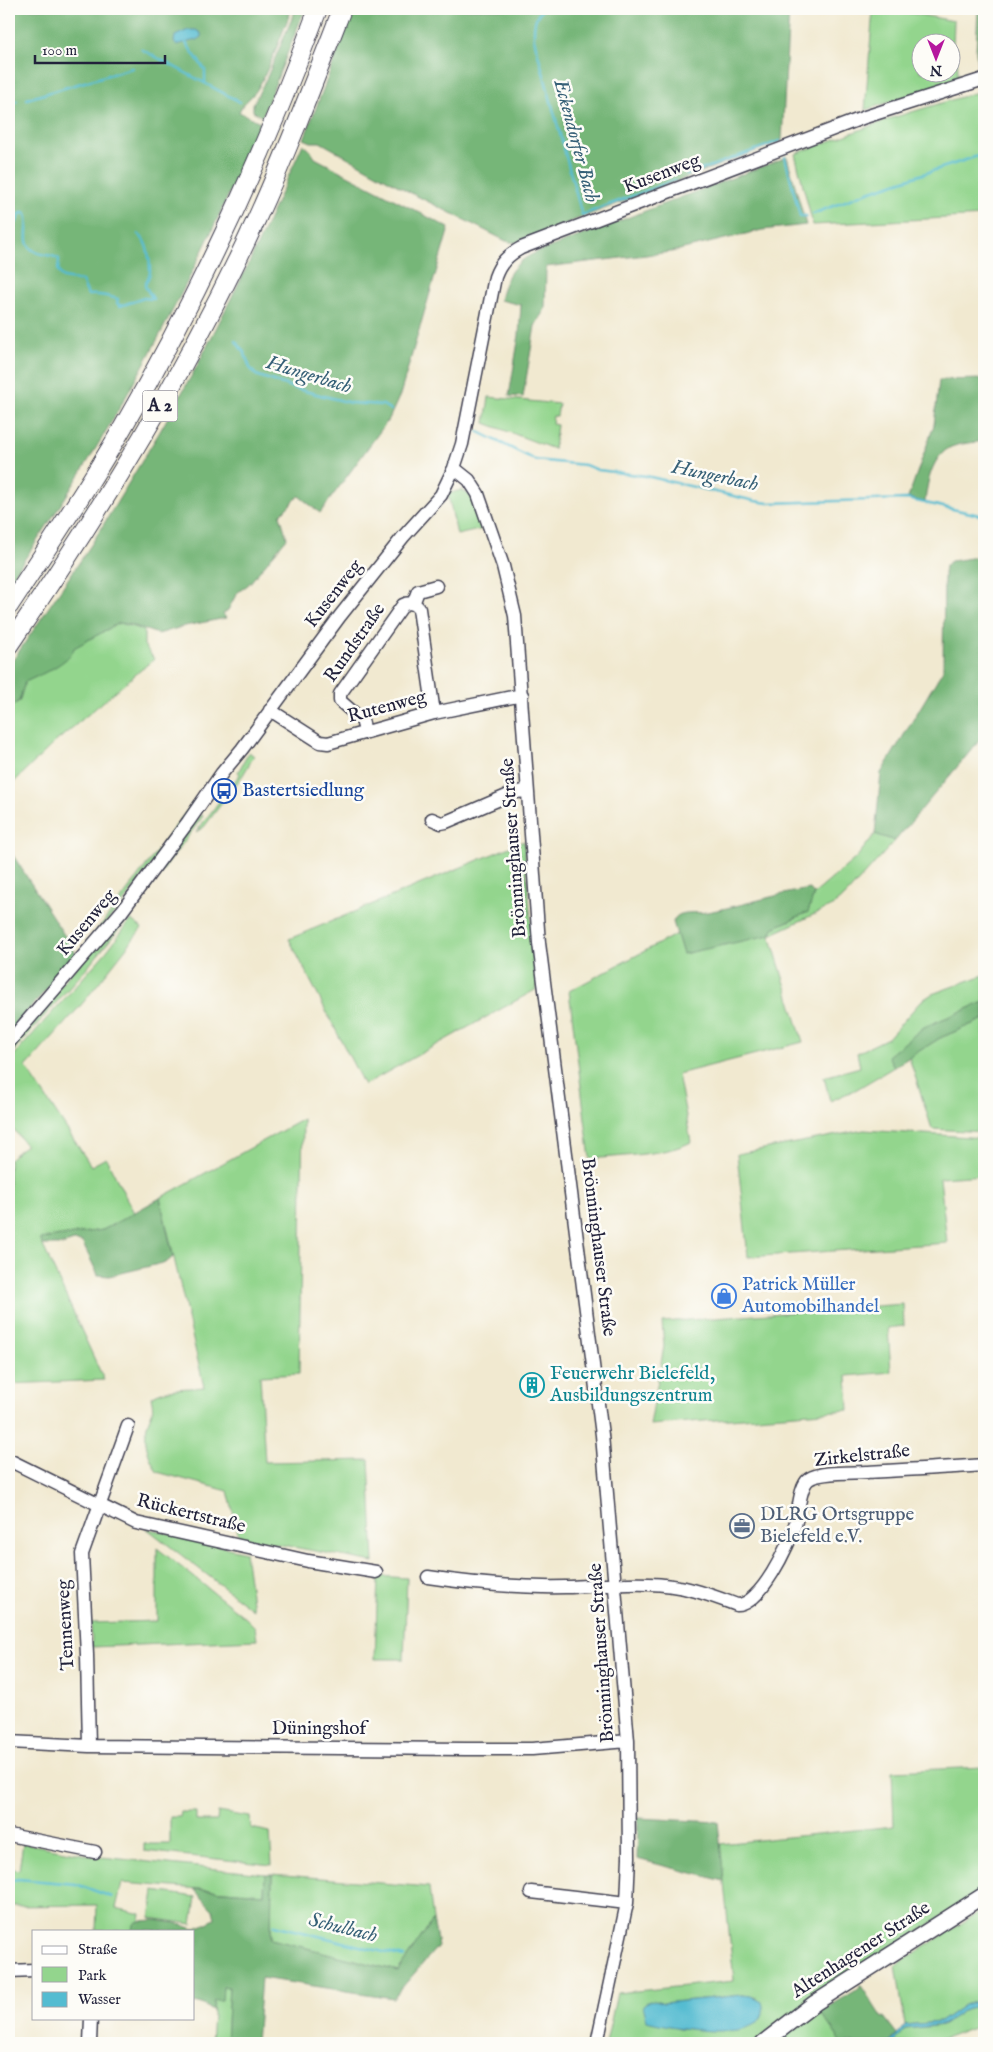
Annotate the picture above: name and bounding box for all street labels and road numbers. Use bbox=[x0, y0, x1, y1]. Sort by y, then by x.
street label: Kusenweg bbox=[620, 148, 704, 200]
road number: A 2 bbox=[142, 391, 178, 422]
street label: Kusenweg bbox=[300, 554, 369, 633]
street label: Rundstraße bbox=[319, 598, 391, 687]
street label: Rutenweg bbox=[345, 685, 430, 729]
street label: Brönninghauser Straße bbox=[496, 757, 532, 939]
street label: Kusenweg bbox=[52, 884, 122, 961]
street label: Brönninghauser Straße bbox=[575, 1156, 621, 1338]
street label: Zirkelstraße bbox=[813, 1439, 911, 1473]
street label: Rückertstraße bbox=[134, 1489, 248, 1539]
street label: Brönninghauser Straße bbox=[584, 1562, 620, 1744]
street label: Tennenweg bbox=[52, 1578, 80, 1671]
street label: Düningshof bbox=[272, 1717, 369, 1741]
street label: Altenhagener Straße bbox=[786, 1896, 935, 2004]

